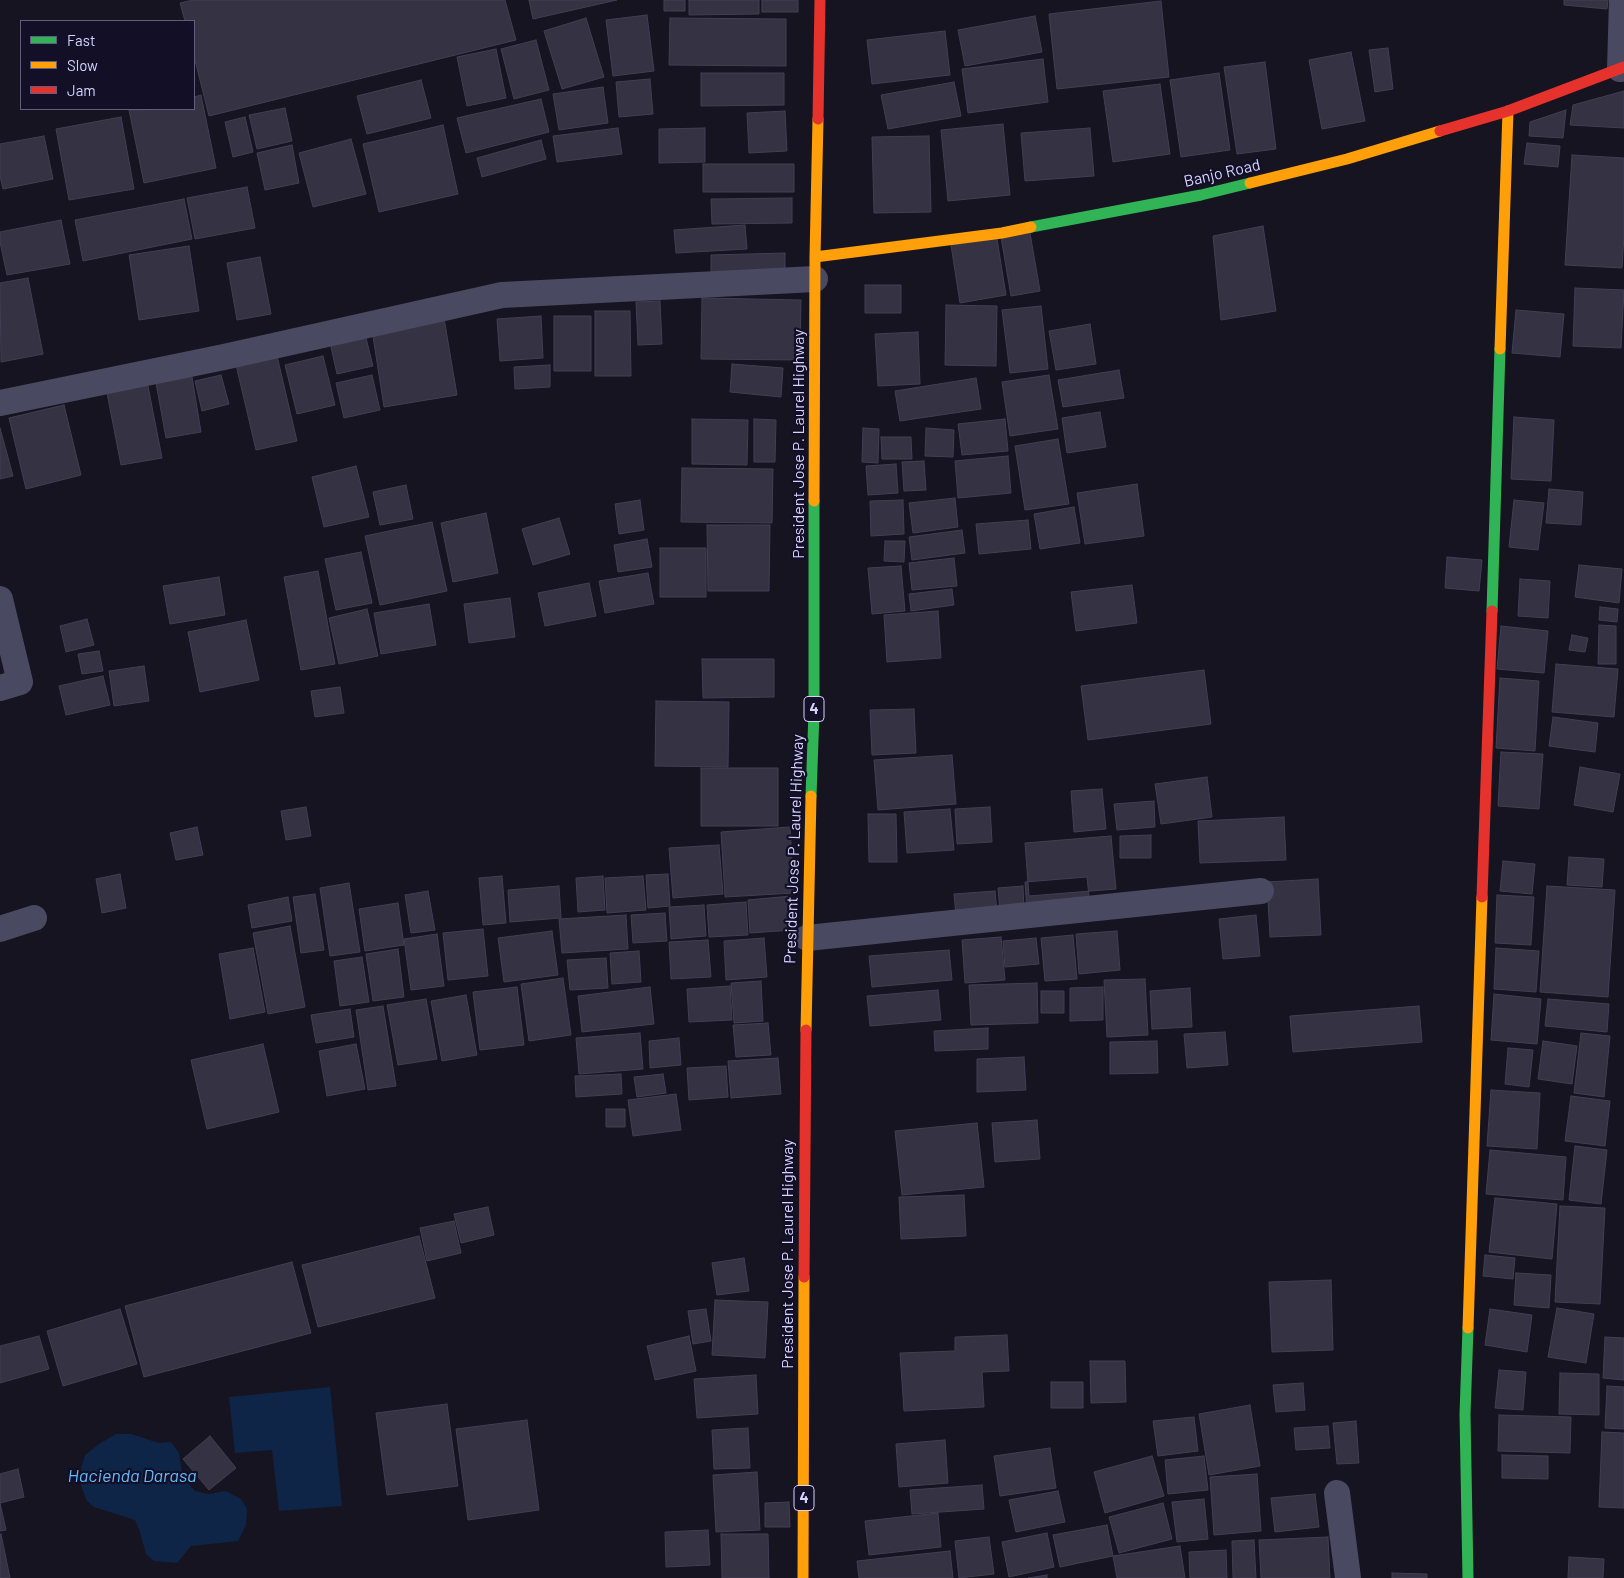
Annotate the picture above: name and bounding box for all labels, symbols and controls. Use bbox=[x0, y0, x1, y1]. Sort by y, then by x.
legend bbox=[20, 20, 195, 110]
text: Fast bbox=[67, 31, 95, 49]
text: Slow bbox=[67, 56, 98, 74]
text: Jam bbox=[67, 81, 96, 99]
street label: Banjo Road bbox=[1182, 155, 1262, 191]
street label: President Jose P. Laurel Highway bbox=[789, 329, 809, 559]
road number: 4 bbox=[804, 696, 824, 722]
street label: President Jose P. Laurel Highway bbox=[780, 734, 808, 964]
street label: President Jose P. Laurel Highway bbox=[778, 1139, 798, 1369]
water label: Hacienda Darasa bbox=[67, 1465, 197, 1487]
road number: 4 bbox=[794, 1486, 814, 1510]

